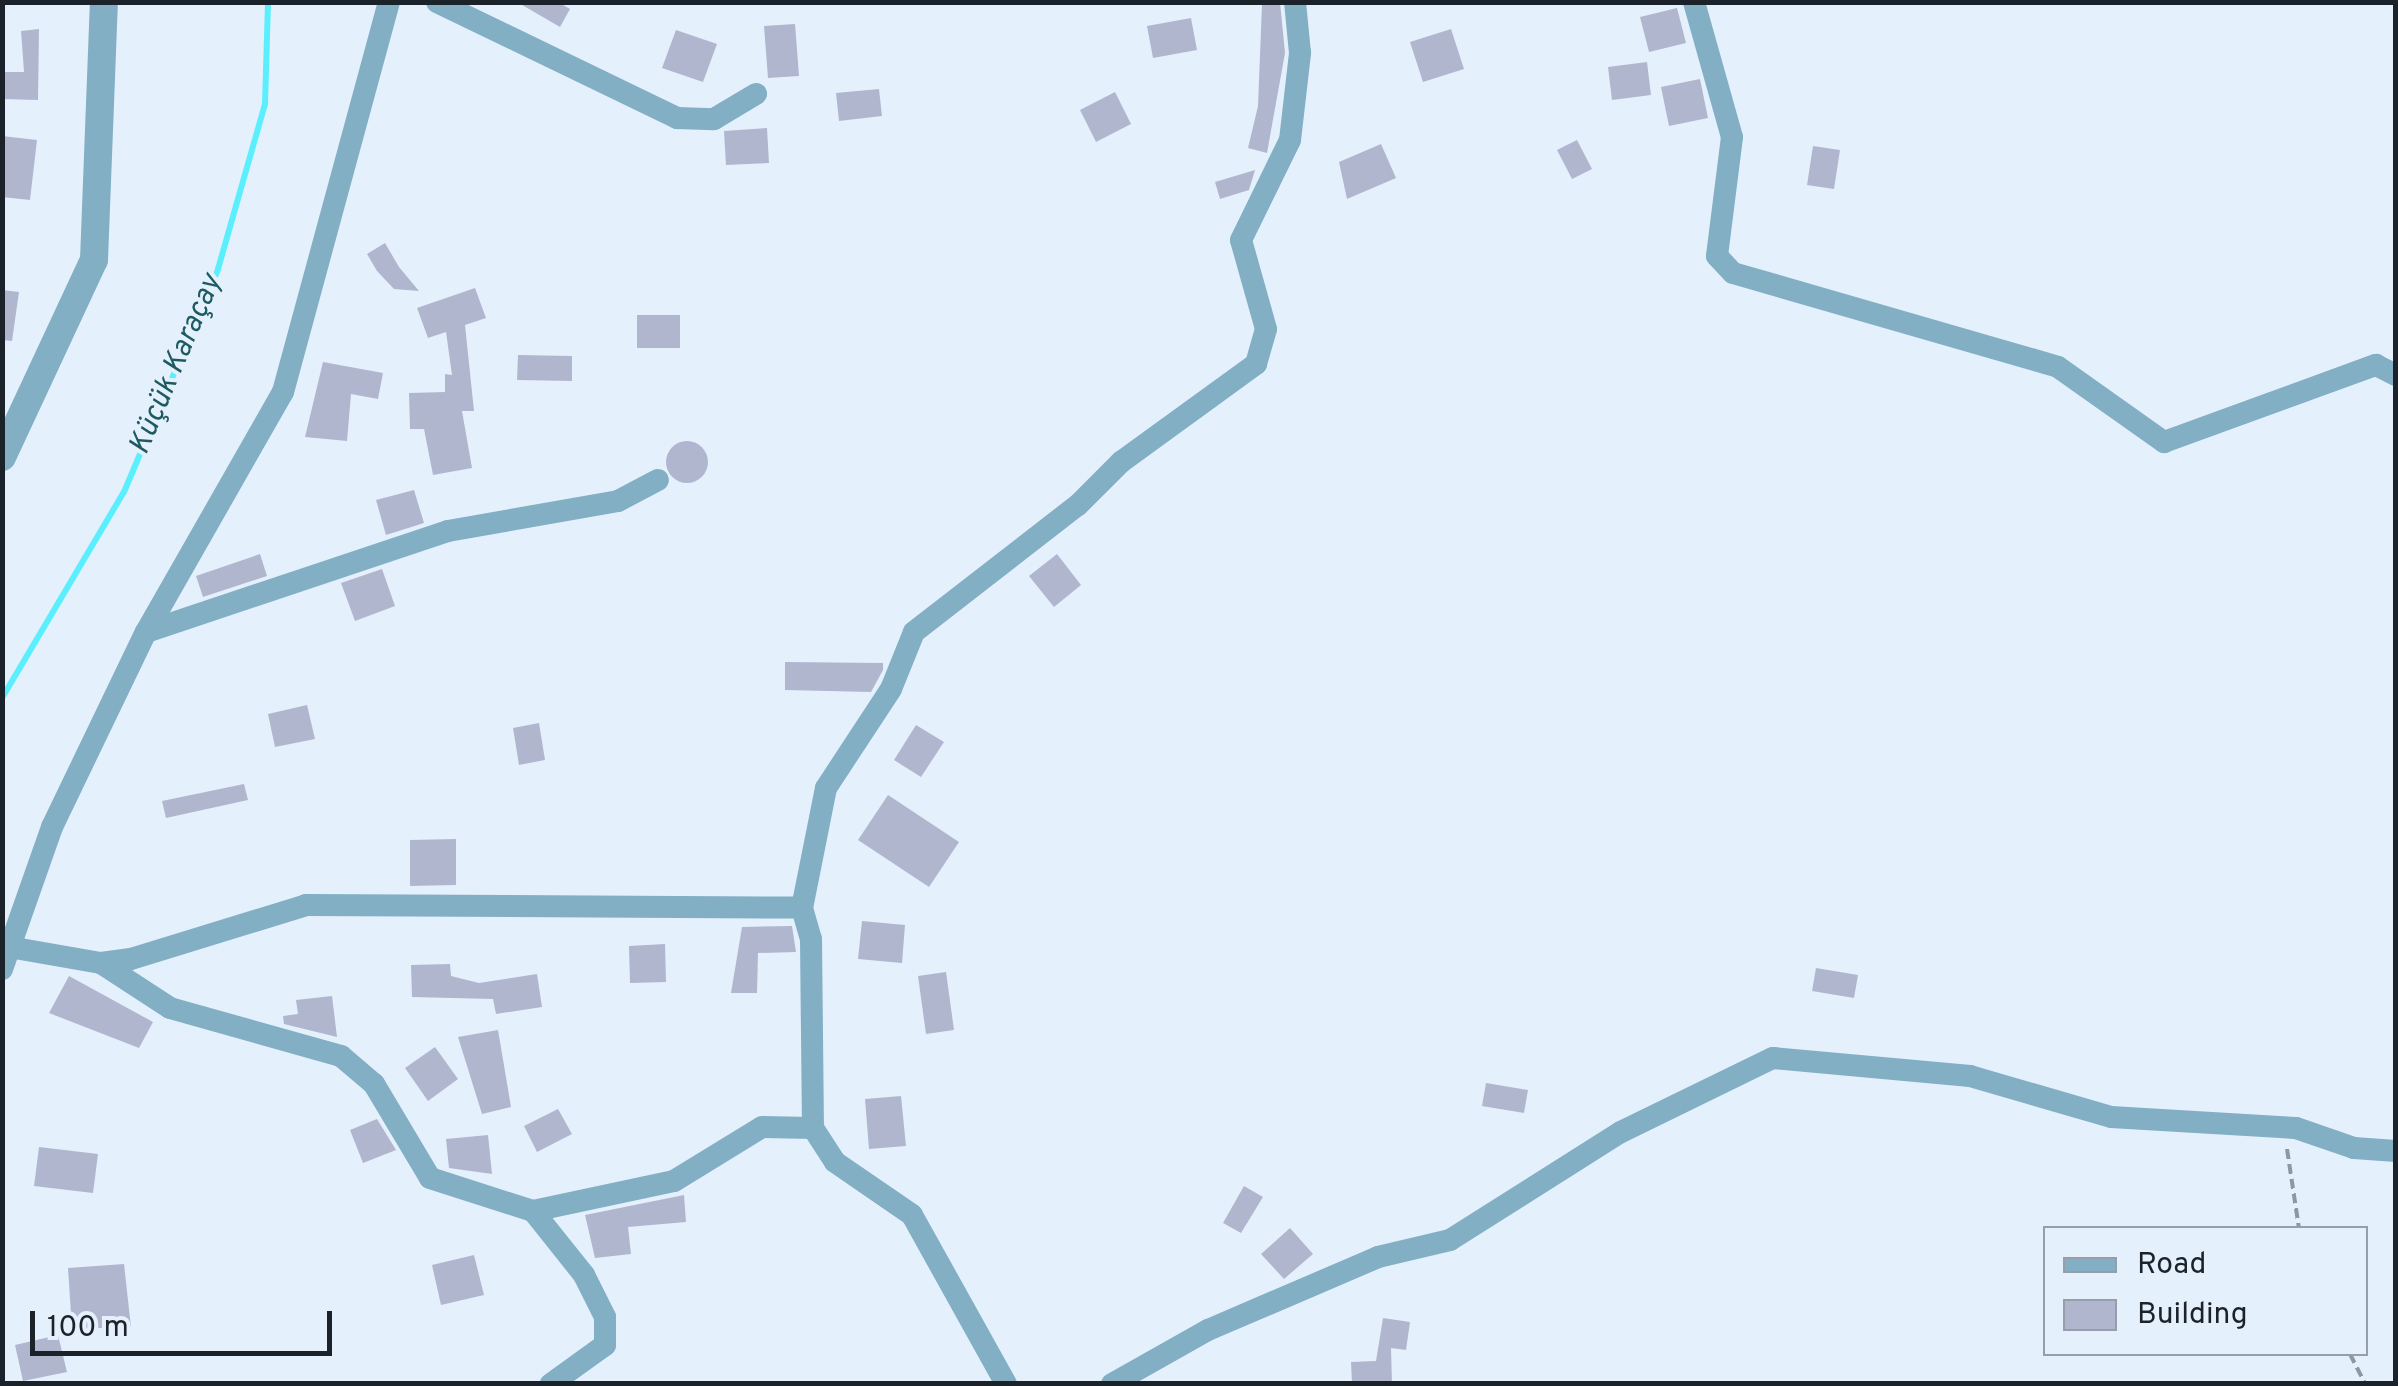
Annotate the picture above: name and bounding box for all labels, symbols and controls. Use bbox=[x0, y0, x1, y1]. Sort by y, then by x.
water label: Küçük Karaçay bbox=[123, 270, 231, 460]
legend bbox=[2043, 1226, 2368, 1356]
text: Road bbox=[2137, 1247, 2206, 1284]
scale bar bbox=[35, 1291, 338, 1353]
text: Building bbox=[2137, 1297, 2248, 1334]
text: 100 m bbox=[47, 1310, 129, 1347]

